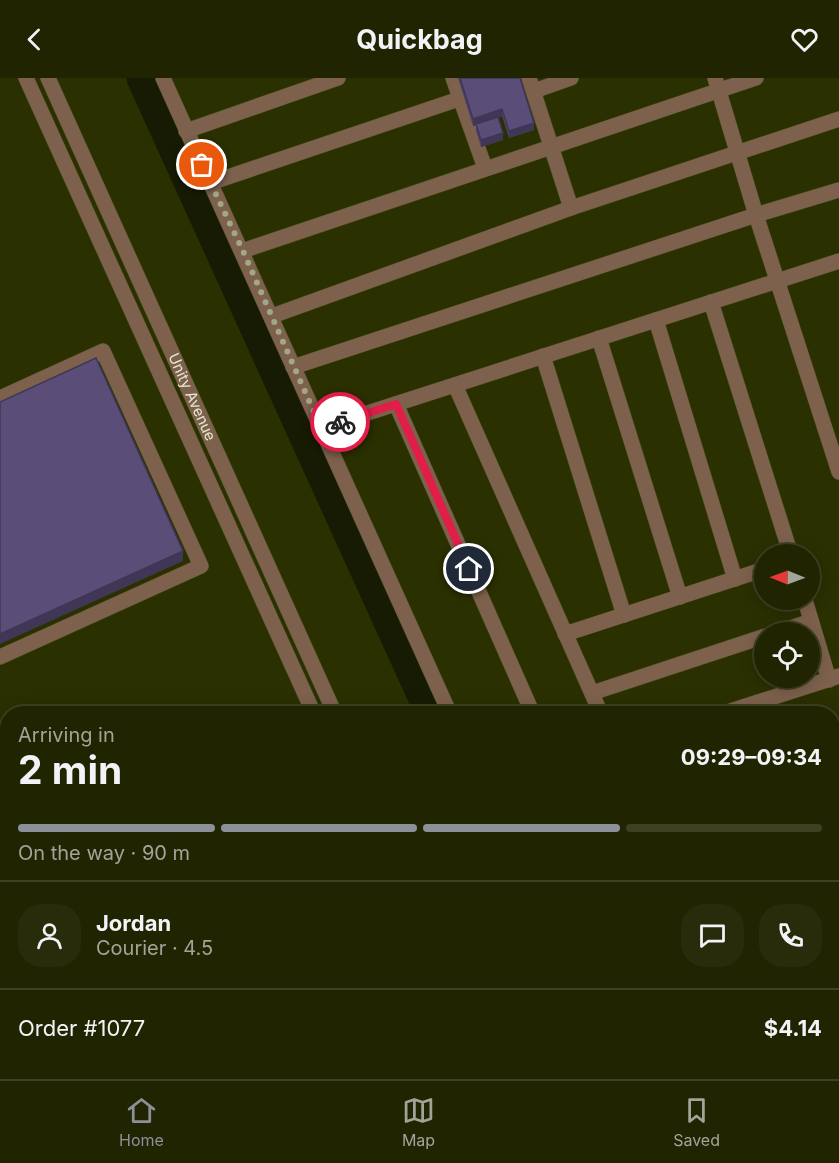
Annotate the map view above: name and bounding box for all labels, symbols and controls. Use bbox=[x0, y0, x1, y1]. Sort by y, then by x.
icon: back bbox=[18, 23, 51, 56]
text: Quickbag bbox=[356, 23, 483, 56]
icon: heart bbox=[788, 23, 821, 56]
pin bbox=[176, 139, 227, 190]
icon: bag bbox=[185, 148, 218, 181]
street label: Unity Avenue bbox=[164, 350, 220, 444]
courier bbox=[310, 392, 370, 452]
icon: bike bbox=[324, 406, 357, 439]
pin bbox=[443, 543, 494, 594]
north arrow bbox=[754, 544, 820, 610]
map controls bbox=[754, 544, 820, 688]
icon: home bbox=[452, 552, 485, 585]
button: locate bbox=[754, 622, 820, 688]
text: Arriving in bbox=[18, 723, 115, 747]
text: 09:29–09:34 bbox=[681, 744, 822, 770]
text: 2 min bbox=[18, 746, 122, 793]
text: On the way · 90 m bbox=[18, 841, 190, 865]
button: person bbox=[18, 904, 81, 967]
button: chat bbox=[681, 904, 744, 967]
button: phone bbox=[759, 904, 822, 967]
text: Jordan bbox=[96, 910, 171, 936]
text: Courier · 4.5 bbox=[96, 936, 213, 960]
text: Order #1077 bbox=[18, 1015, 145, 1041]
text: $4.14 bbox=[764, 1015, 822, 1041]
tab: Home bbox=[119, 1094, 164, 1150]
tab: Map bbox=[402, 1094, 435, 1150]
tab: Saved bbox=[673, 1094, 720, 1150]

